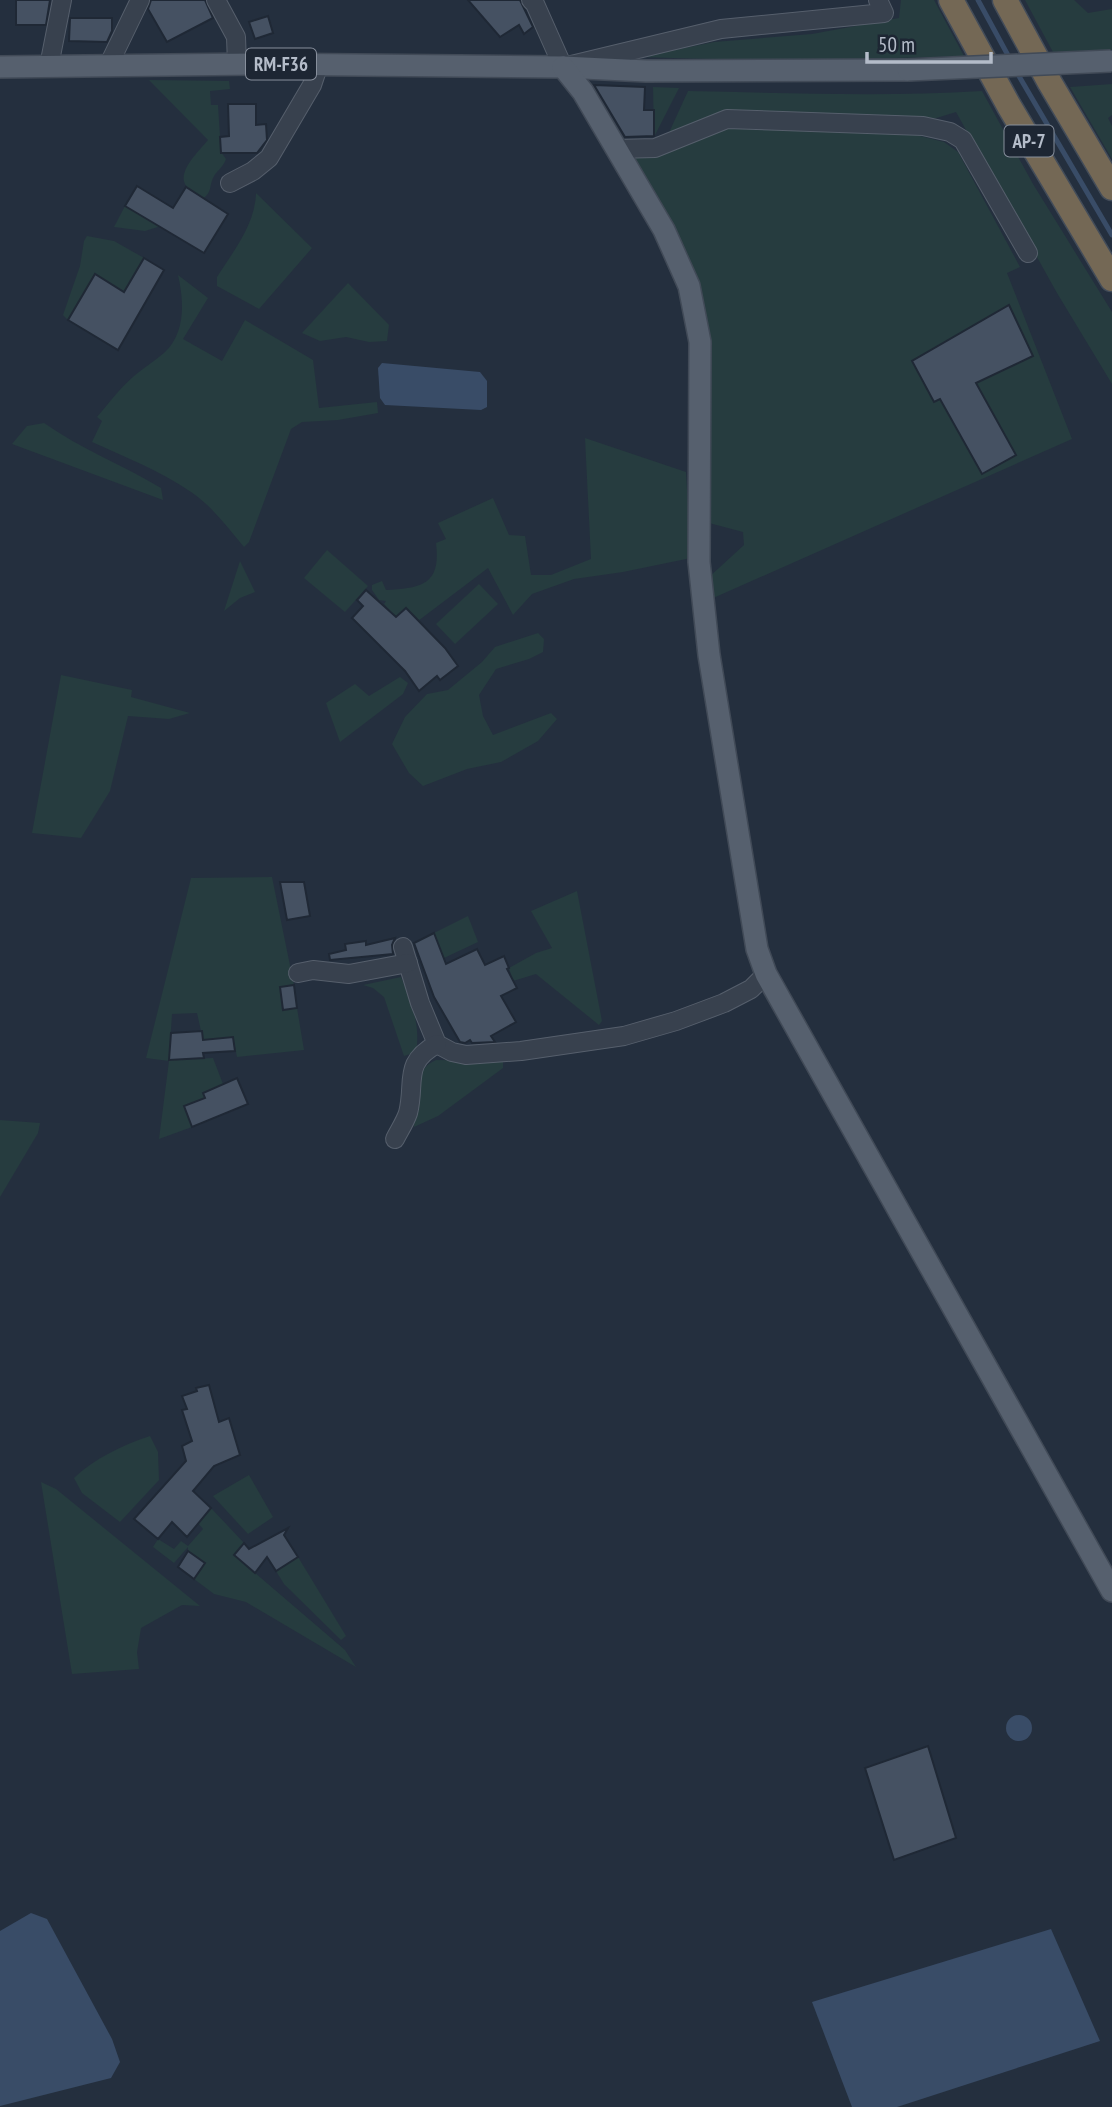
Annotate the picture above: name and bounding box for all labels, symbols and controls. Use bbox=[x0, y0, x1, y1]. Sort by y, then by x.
scale bar bbox=[867, 21, 991, 65]
text: 50 m bbox=[878, 31, 915, 58]
road number: RM-F36 bbox=[246, 48, 316, 80]
road number: AP-7 bbox=[1004, 125, 1054, 156]

